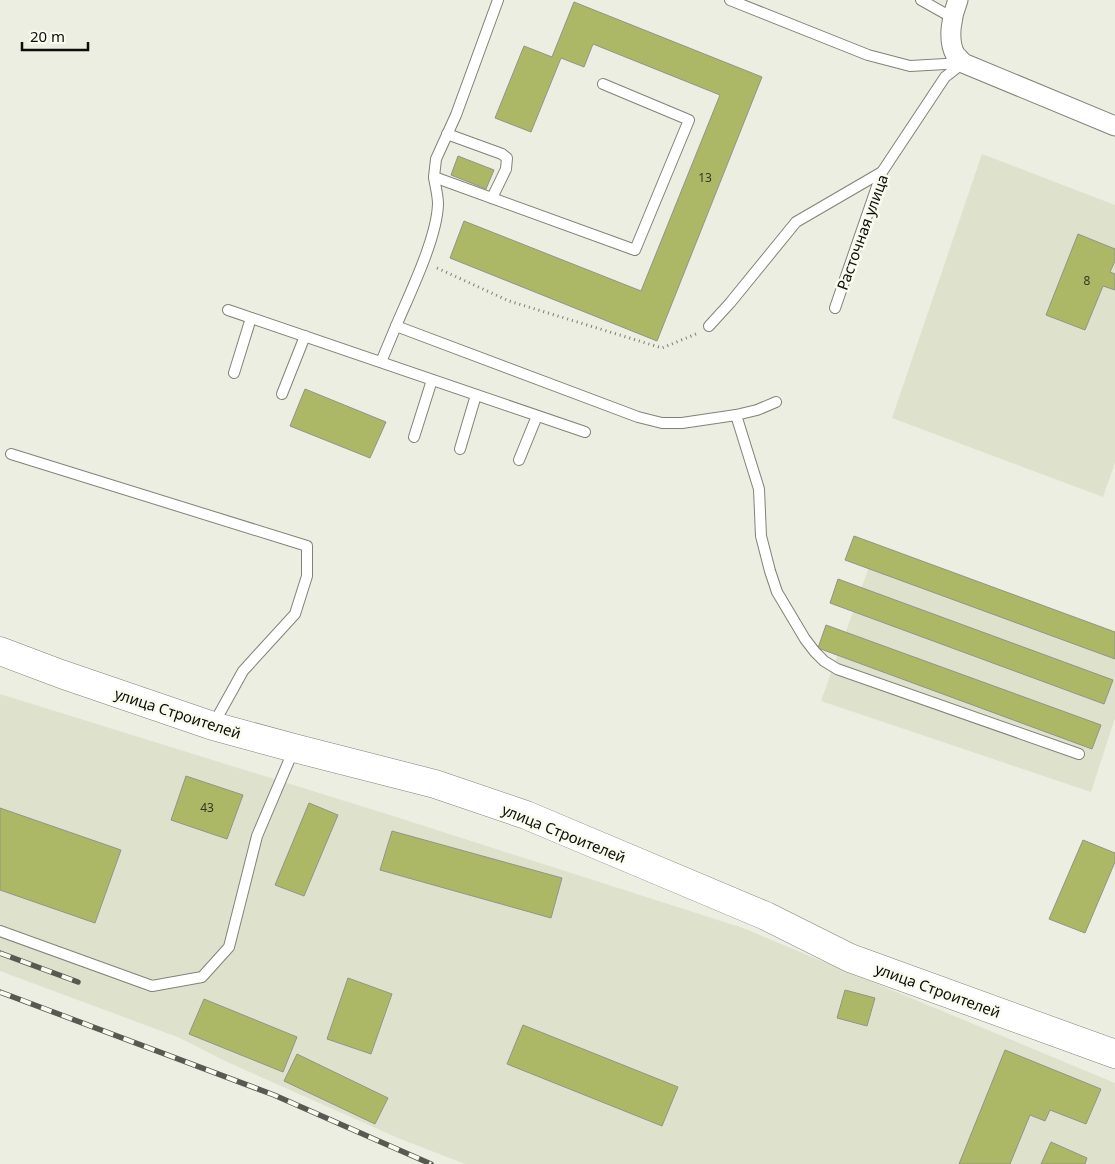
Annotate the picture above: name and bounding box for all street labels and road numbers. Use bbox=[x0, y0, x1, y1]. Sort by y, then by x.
street label: Расточная улица bbox=[832, 171, 892, 293]
street label: улица Строителей bbox=[112, 683, 244, 743]
street label: улица Строителей bbox=[499, 799, 629, 867]
street label: улица Строителей bbox=[873, 958, 1003, 1022]

